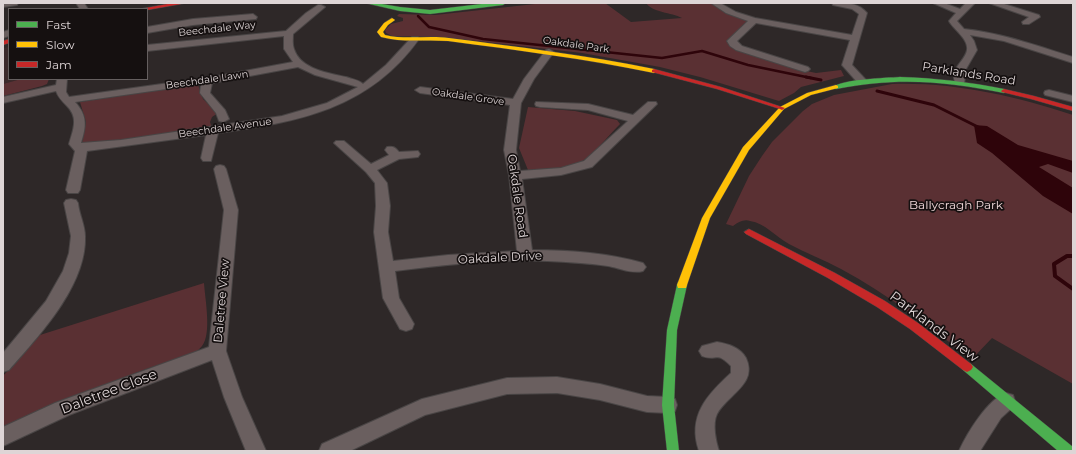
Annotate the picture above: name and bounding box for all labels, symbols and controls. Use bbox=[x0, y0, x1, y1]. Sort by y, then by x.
legend bbox=[8, 8, 148, 80]
text: Fast bbox=[46, 17, 71, 32]
street label: Beechdale Way bbox=[178, 19, 256, 39]
street label: Oakdale Park bbox=[542, 34, 610, 56]
text: Slow bbox=[46, 37, 75, 52]
text: Jam bbox=[46, 57, 72, 72]
street label: Parklands Road bbox=[921, 60, 1017, 88]
street label: Beechdale Lawn bbox=[165, 68, 249, 92]
street label: Oakdale Grove bbox=[431, 86, 505, 108]
street label: Beechdale Avenue bbox=[178, 116, 272, 140]
street label: Oakdale Road bbox=[504, 153, 530, 239]
park label: Ballycragh Park bbox=[909, 198, 1003, 212]
street label: Oakdale Drive bbox=[458, 249, 542, 267]
street label: Daletree View bbox=[211, 259, 233, 343]
street label: Parklands View bbox=[886, 288, 982, 366]
street label: Daletree Close bbox=[59, 366, 159, 418]

